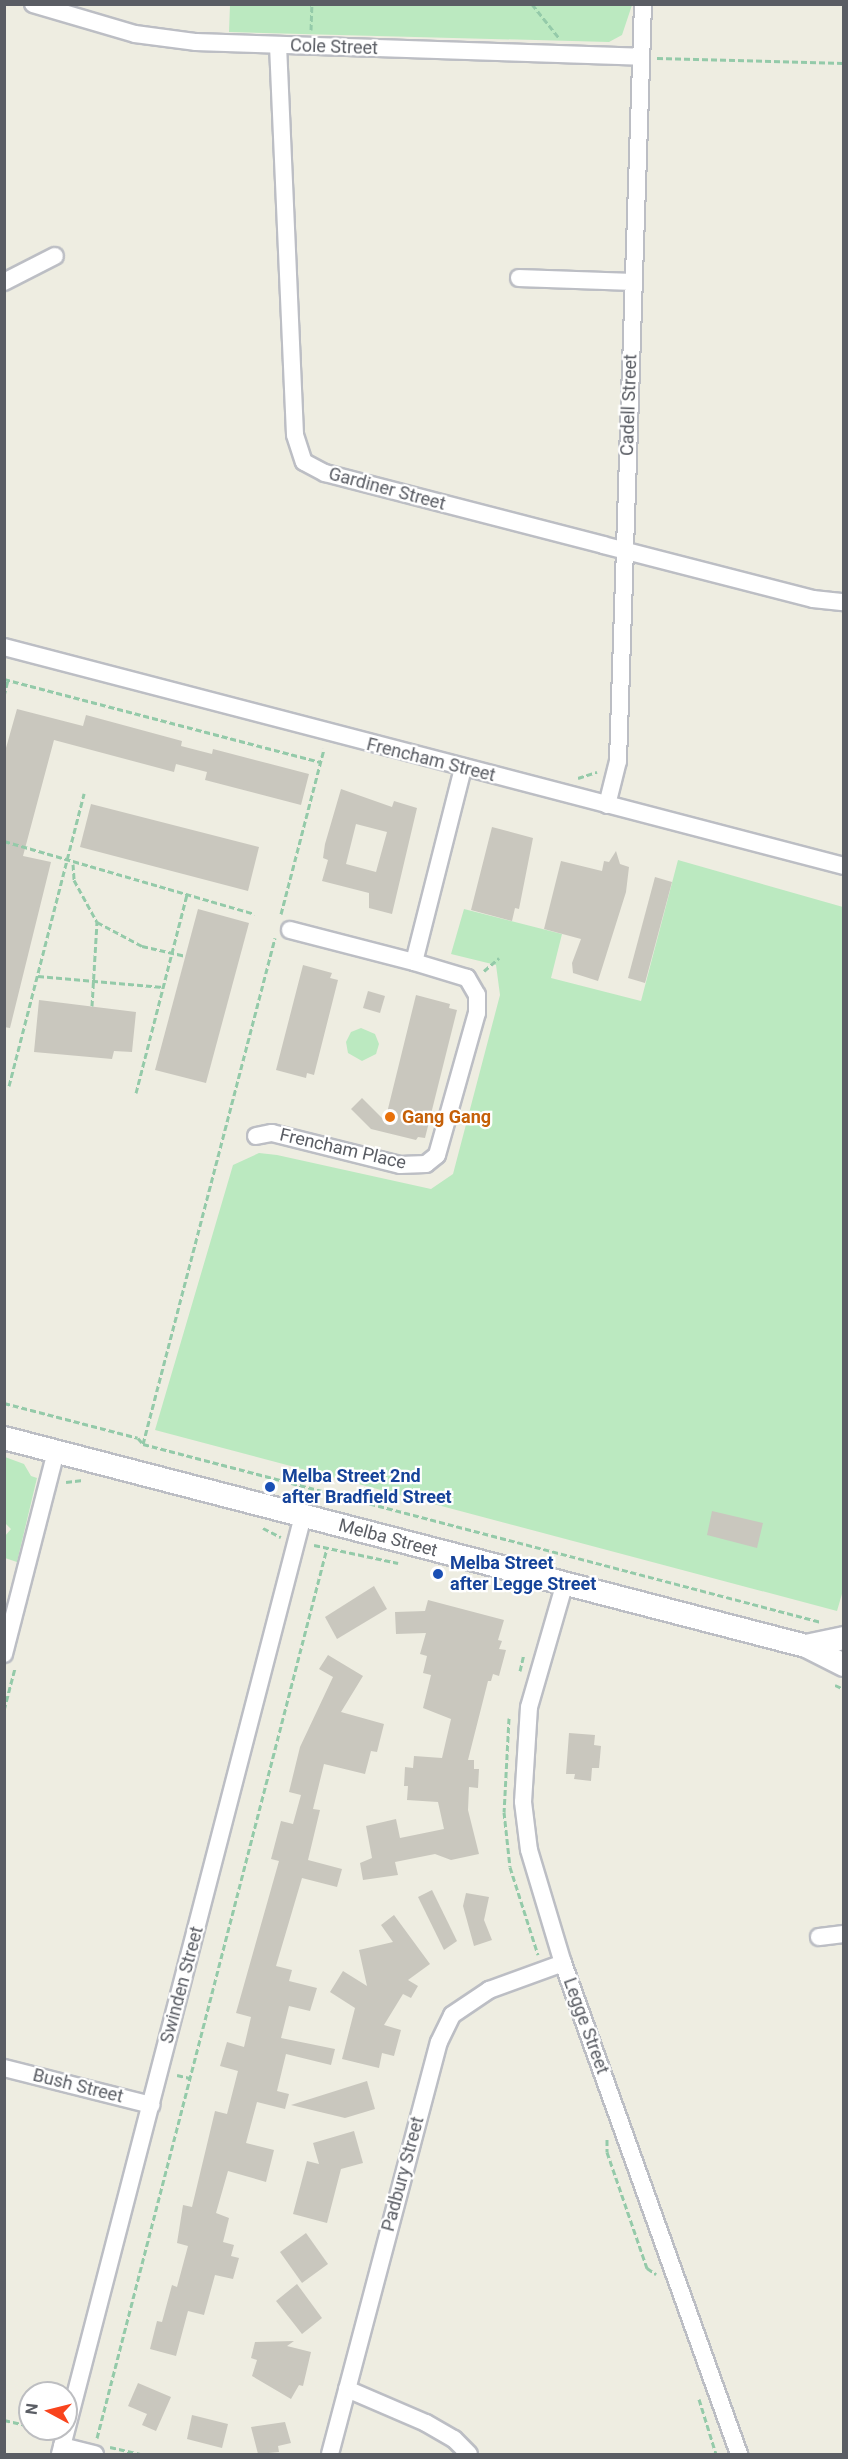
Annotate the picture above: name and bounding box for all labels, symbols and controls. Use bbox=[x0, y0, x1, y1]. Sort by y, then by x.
street label: Cole Street bbox=[290, 35, 378, 59]
street label: Cadell Street bbox=[616, 354, 642, 456]
street label: Gardiner Street bbox=[326, 463, 448, 515]
street label: Frencham Street bbox=[364, 734, 498, 786]
place label: Gang Gang bbox=[402, 1106, 491, 1128]
marker: Gang Gang bbox=[383, 1110, 397, 1124]
street label: Frencham Place bbox=[278, 1124, 408, 1174]
place label: Melba Street 2nd after Bradfield Street bbox=[282, 1466, 452, 1508]
marker: Melba Street 2nd after Bradfield Street bbox=[263, 1480, 277, 1494]
street label: Melba Street bbox=[336, 1514, 440, 1562]
place label: Melba Street after Legge Street bbox=[450, 1553, 596, 1596]
marker: Melba Street after Legge Street bbox=[431, 1567, 445, 1581]
street label: Swinden Street bbox=[156, 1924, 208, 2046]
street label: Legge Street bbox=[559, 1975, 613, 2077]
street label: Bush Street bbox=[31, 2064, 125, 2108]
street label: Padbury Street bbox=[377, 2114, 429, 2234]
north arrow bbox=[18, 2381, 78, 2441]
text: N bbox=[22, 2402, 42, 2416]

